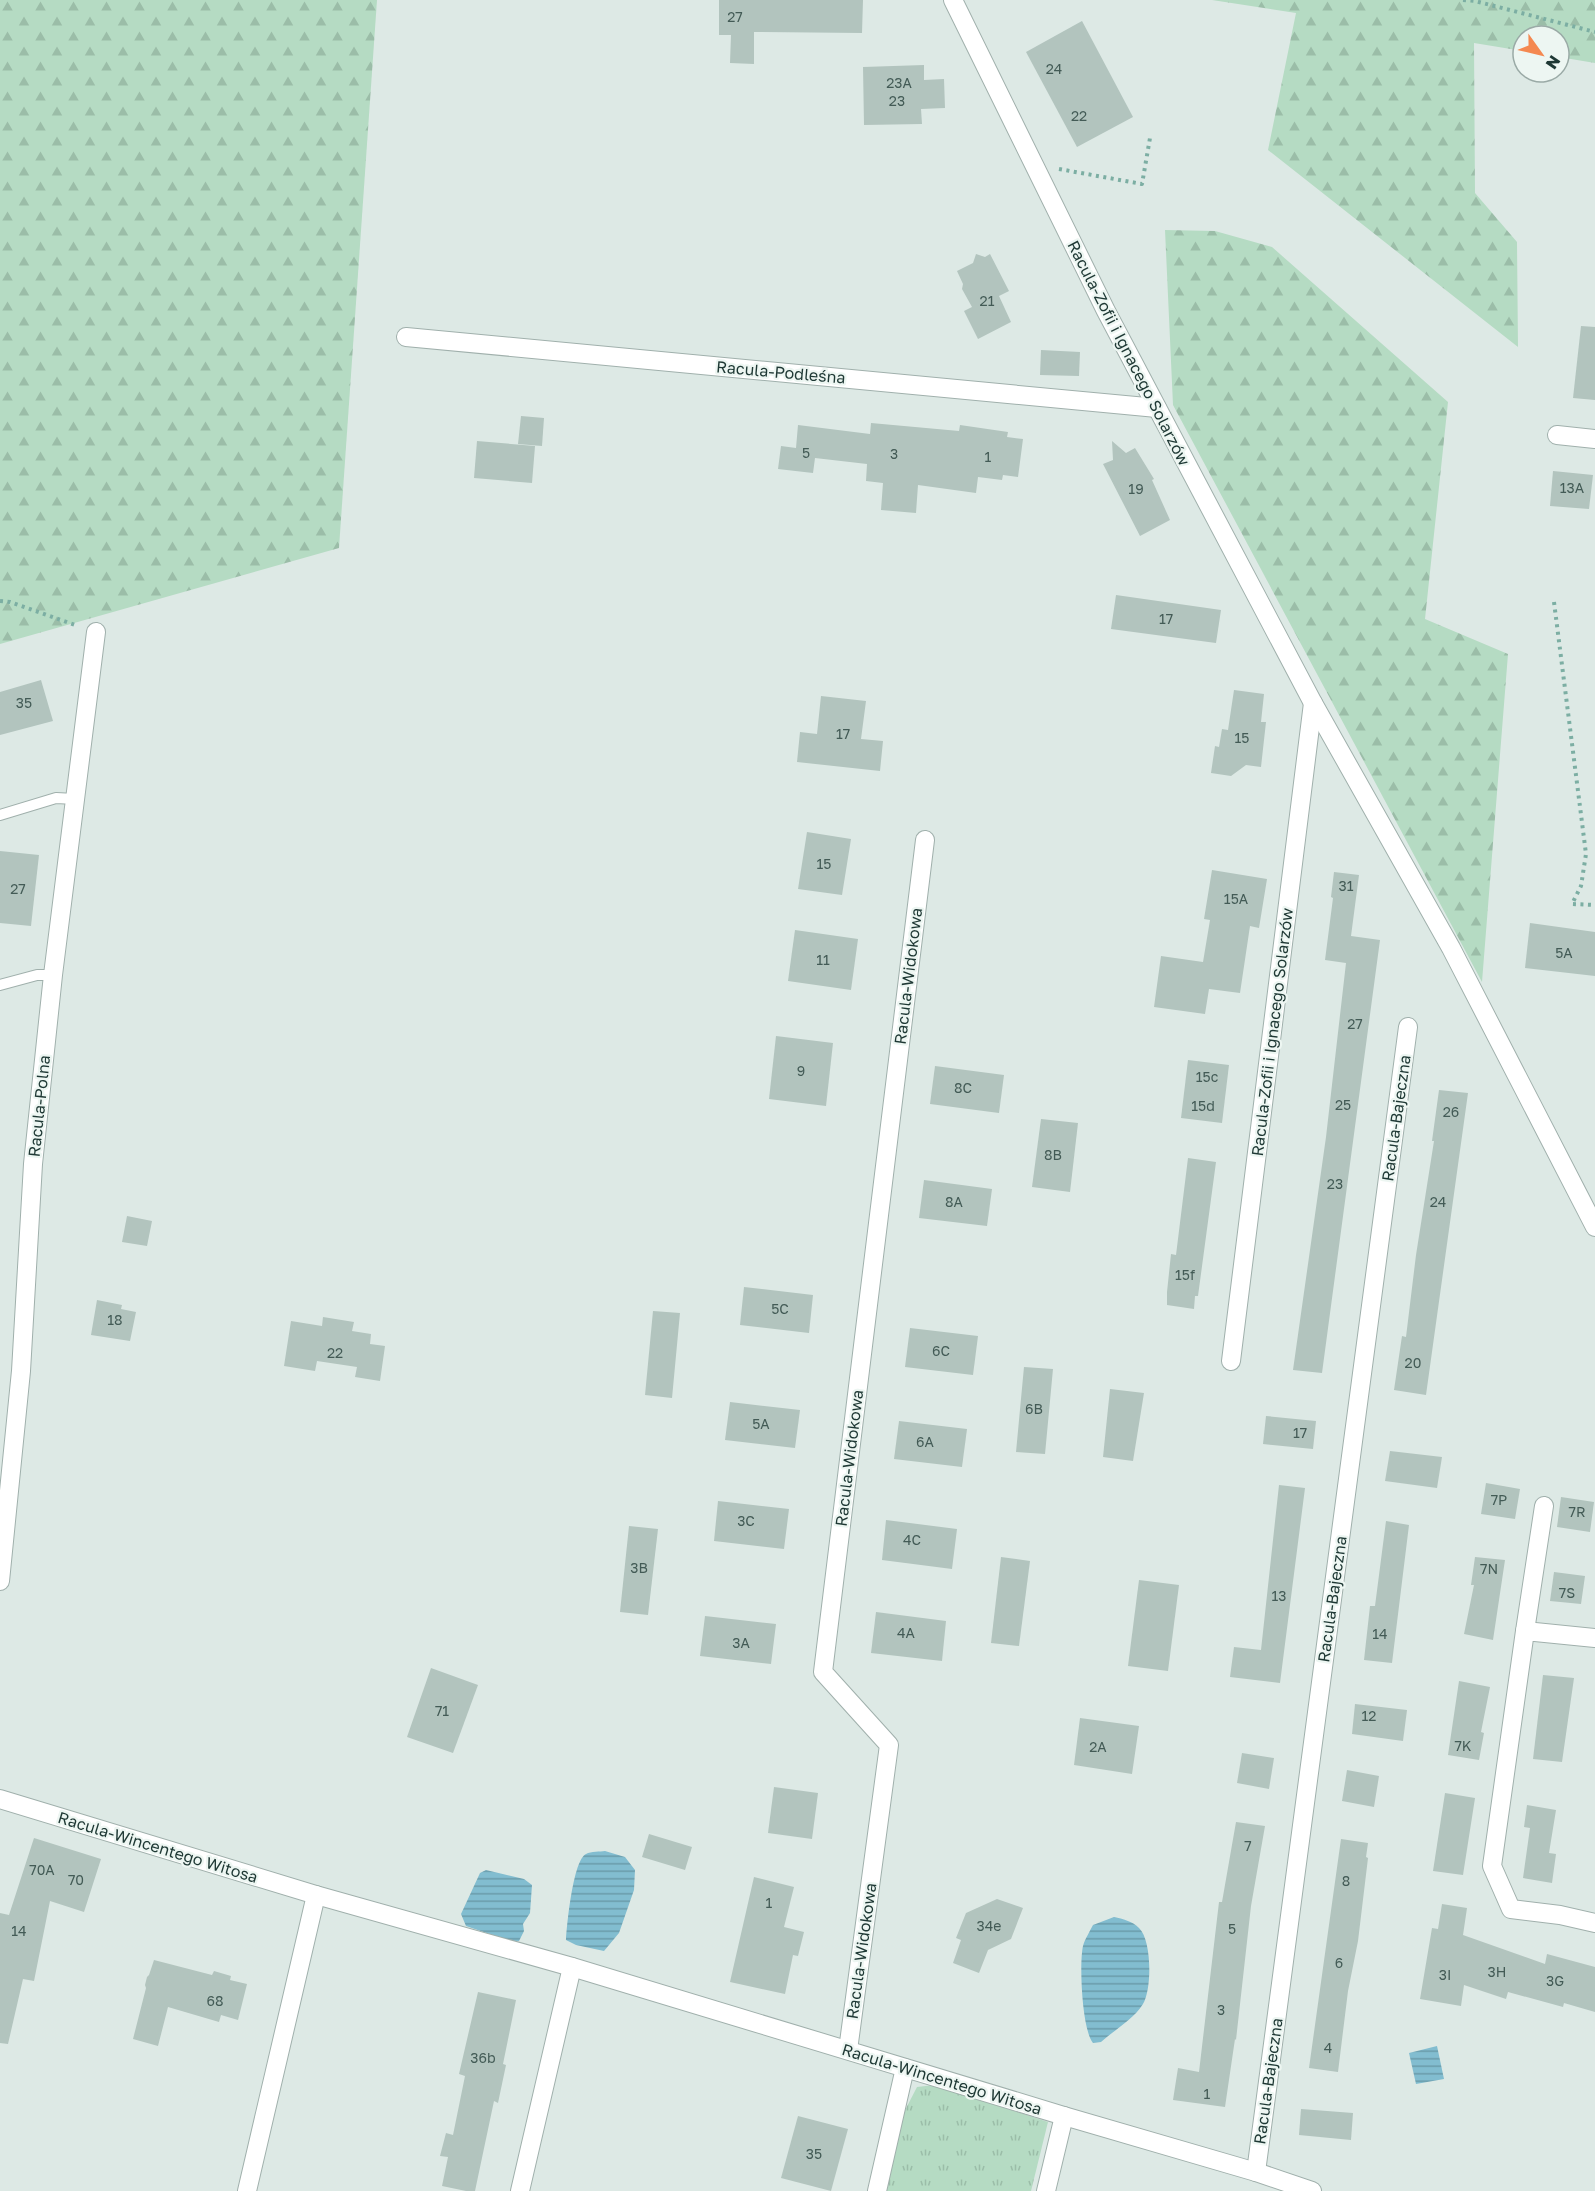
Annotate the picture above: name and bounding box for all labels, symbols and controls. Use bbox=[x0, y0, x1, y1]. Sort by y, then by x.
house number: 27 bbox=[727, 8, 743, 25]
north arrow bbox=[1511, 24, 1571, 84]
text: N bbox=[1542, 52, 1565, 73]
house number: 24 bbox=[1046, 60, 1062, 77]
house number: 23A bbox=[886, 74, 912, 91]
house number: 23 bbox=[889, 92, 905, 109]
house number: 22 bbox=[1071, 107, 1087, 124]
street label: Racula-Zofii i Ignacego Solarzów bbox=[1063, 237, 1195, 469]
house number: 21 bbox=[980, 292, 995, 309]
street label: Racula-Podleśna bbox=[715, 356, 847, 388]
house number: 5 bbox=[802, 444, 810, 461]
house number: 3 bbox=[890, 445, 898, 462]
house number: 1 bbox=[985, 448, 992, 465]
house number: 13A bbox=[1560, 479, 1585, 496]
house number: 19 bbox=[1128, 480, 1144, 497]
house number: 17 bbox=[1159, 610, 1173, 627]
house number: 35 bbox=[16, 694, 32, 711]
house number: 17 bbox=[836, 725, 850, 742]
house number: 15 bbox=[1235, 729, 1249, 746]
house number: 15 bbox=[817, 855, 831, 872]
house number: 31 bbox=[1339, 877, 1354, 894]
house number: 27 bbox=[10, 880, 26, 897]
house number: 15A bbox=[1224, 890, 1249, 907]
street label: Racula-Widokowa bbox=[890, 907, 926, 1045]
street label: Racula-Zofii i Ignacego Solarzów bbox=[1247, 907, 1297, 1157]
house number: 5A bbox=[1555, 944, 1573, 961]
house number: 11 bbox=[816, 951, 830, 968]
house number: 27 bbox=[1347, 1015, 1363, 1032]
street label: Racula-Bajeczna bbox=[1377, 1053, 1415, 1183]
street label: Racula-Polna bbox=[24, 1054, 54, 1158]
house number: 9 bbox=[797, 1062, 805, 1079]
house number: 15c bbox=[1196, 1068, 1219, 1085]
house number: 8C bbox=[954, 1079, 972, 1096]
house number: 25 bbox=[1335, 1096, 1351, 1113]
house number: 15d bbox=[1191, 1097, 1215, 1114]
house number: 26 bbox=[1443, 1103, 1459, 1120]
house number: 8B bbox=[1044, 1146, 1062, 1163]
house number: 23 bbox=[1327, 1175, 1343, 1192]
house number: 8A bbox=[945, 1193, 964, 1210]
house number: 24 bbox=[1430, 1193, 1446, 1210]
house number: 15f bbox=[1175, 1266, 1195, 1283]
house number: 5C bbox=[771, 1300, 789, 1317]
house number: 18 bbox=[107, 1311, 123, 1328]
house number: 6C bbox=[932, 1342, 950, 1359]
house number: 22 bbox=[327, 1344, 343, 1361]
house number: 20 bbox=[1405, 1354, 1421, 1371]
street label: Racula-Widokowa bbox=[831, 1389, 867, 1527]
house number: 6B bbox=[1025, 1400, 1043, 1417]
house number: 5A bbox=[752, 1415, 770, 1432]
house number: 17 bbox=[1293, 1424, 1307, 1441]
house number: 6A bbox=[916, 1433, 935, 1450]
house number: 7P bbox=[1491, 1491, 1507, 1508]
house number: 7R bbox=[1569, 1503, 1585, 1520]
house number: 3C bbox=[737, 1512, 755, 1529]
house number: 4C bbox=[903, 1531, 921, 1548]
street label: Racula-Bajeczna bbox=[1313, 1534, 1351, 1664]
house number: 3B bbox=[630, 1559, 648, 1576]
house number: 7N bbox=[1480, 1560, 1498, 1577]
house number: 7S bbox=[1559, 1584, 1575, 1601]
house number: 13 bbox=[1272, 1587, 1286, 1604]
house number: 4A bbox=[897, 1624, 916, 1641]
house number: 14 bbox=[1372, 1625, 1388, 1642]
house number: 3A bbox=[732, 1634, 750, 1651]
house number: 71 bbox=[435, 1702, 449, 1719]
house number: 12 bbox=[1362, 1707, 1376, 1724]
house number: 7K bbox=[1454, 1737, 1472, 1754]
house number: 2A bbox=[1089, 1738, 1107, 1755]
street label: Racula-Wincentego Witosa bbox=[56, 1807, 260, 1887]
house number: 7 bbox=[1244, 1837, 1252, 1854]
house number: 70A bbox=[29, 1861, 55, 1878]
house number: 70 bbox=[68, 1871, 84, 1888]
house number: 8 bbox=[1342, 1872, 1350, 1889]
street label: Racula-Widokowa bbox=[842, 1882, 880, 2020]
house number: 1 bbox=[766, 1894, 773, 1911]
house number: 34e bbox=[977, 1917, 1001, 1934]
house number: 5 bbox=[1228, 1920, 1236, 1937]
house number: 14 bbox=[11, 1922, 27, 1939]
house number: 6 bbox=[1335, 1954, 1343, 1971]
house number: 3H bbox=[1488, 1963, 1506, 1980]
house number: 3I bbox=[1439, 1966, 1451, 1983]
house number: 3G bbox=[1546, 1972, 1564, 1989]
house number: 68 bbox=[206, 1992, 224, 2009]
house number: 3 bbox=[1217, 2001, 1225, 2018]
street label: Racula-Bajeczna bbox=[1249, 2016, 1287, 2146]
street label: Racula-Wincentego Witosa bbox=[840, 2039, 1044, 2119]
house number: 4 bbox=[1324, 2039, 1332, 2056]
house number: 36b bbox=[470, 2049, 496, 2066]
house number: 1 bbox=[1204, 2085, 1211, 2102]
house number: 35 bbox=[806, 2145, 822, 2162]

